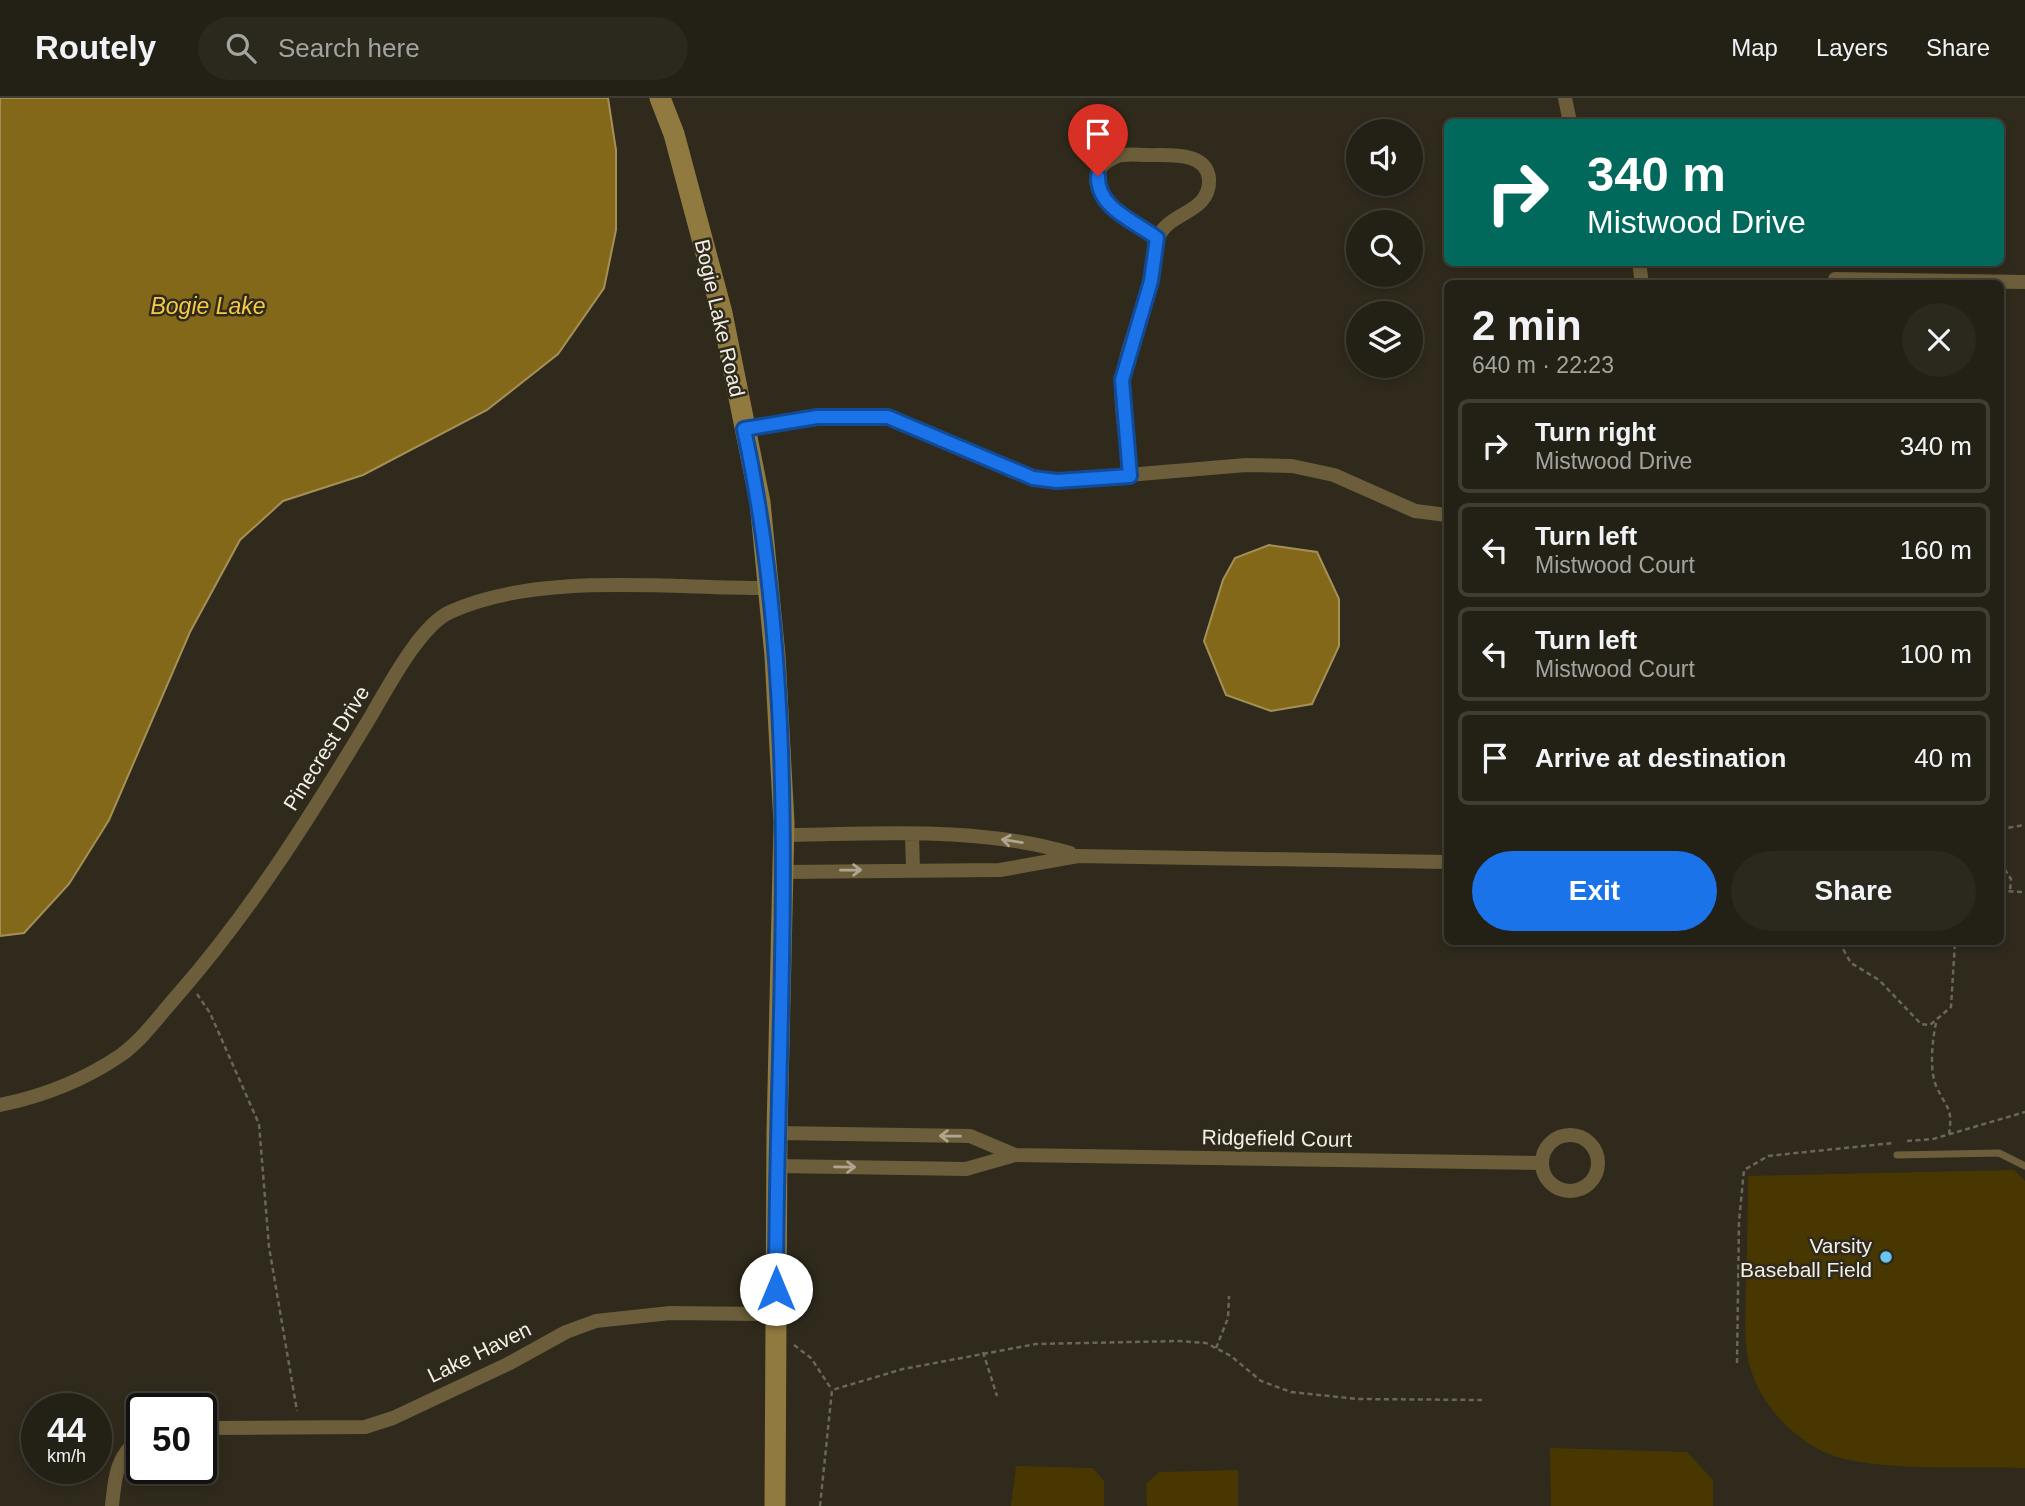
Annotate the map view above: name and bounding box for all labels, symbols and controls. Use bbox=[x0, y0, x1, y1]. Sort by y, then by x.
search box bbox=[198, 17, 688, 80]
text: Routely bbox=[35, 29, 156, 66]
icon: search bbox=[222, 29, 260, 67]
text: Search here bbox=[278, 33, 420, 63]
text: Map bbox=[1731, 34, 1778, 61]
text: Layers bbox=[1816, 34, 1888, 61]
text: Share bbox=[1926, 34, 1990, 61]
pin bbox=[1068, 104, 1128, 176]
icon: arrive bbox=[1079, 115, 1117, 153]
map controls bbox=[1346, 119, 1423, 378]
button: sound bbox=[1346, 119, 1423, 196]
icon: right bbox=[1472, 147, 1563, 238]
text: 340 m bbox=[1587, 147, 1726, 201]
text: Mistwood Drive bbox=[1587, 204, 1806, 240]
button: search bbox=[1346, 210, 1423, 287]
street label: Bogie Lake Road bbox=[691, 237, 749, 399]
water label: Bogie Lake bbox=[150, 293, 266, 319]
button: layers bbox=[1346, 301, 1423, 378]
text: 2 min bbox=[1472, 302, 1582, 349]
button: close bbox=[1902, 303, 1976, 377]
text: 640 m · 22:23 bbox=[1472, 352, 1614, 378]
text: Turn right bbox=[1535, 417, 1656, 447]
icon: right bbox=[1476, 427, 1514, 465]
text: 340 m bbox=[1900, 431, 1972, 461]
text: Mistwood Drive bbox=[1535, 448, 1692, 474]
text: Turn left bbox=[1535, 521, 1637, 551]
icon: left bbox=[1476, 531, 1514, 569]
text: 160 m bbox=[1900, 535, 1972, 565]
text: Mistwood Court bbox=[1535, 552, 1695, 578]
text: Turn left bbox=[1535, 625, 1637, 655]
icon: left bbox=[1476, 635, 1514, 673]
text: 100 m bbox=[1900, 639, 1972, 669]
text: Mistwood Court bbox=[1535, 656, 1695, 682]
street label: Pinecrest Drive bbox=[279, 682, 373, 814]
icon: arrive bbox=[1476, 739, 1514, 777]
text: Arrive at destination bbox=[1535, 743, 1786, 773]
text: 40 m bbox=[1914, 743, 1972, 773]
one-way arrow bbox=[1001, 834, 1024, 847]
button: Exit bbox=[1472, 851, 1717, 931]
button: Share bbox=[1731, 851, 1976, 931]
one-way arrow bbox=[839, 863, 862, 877]
street label: Ridgefield Court bbox=[1202, 1125, 1353, 1151]
one-way arrow bbox=[939, 1129, 962, 1143]
one-way arrow bbox=[833, 1160, 856, 1174]
place label: Varsity Baseball Field bbox=[1740, 1234, 1872, 1281]
marker: Varsity Baseball Field bbox=[1878, 1249, 1894, 1265]
position arrow bbox=[739, 1252, 813, 1326]
street label: Lake Haven bbox=[424, 1317, 534, 1387]
speed limit sign: 50 bbox=[126, 1393, 217, 1484]
text: 44 bbox=[47, 1410, 86, 1449]
text: km/h bbox=[47, 1446, 86, 1466]

